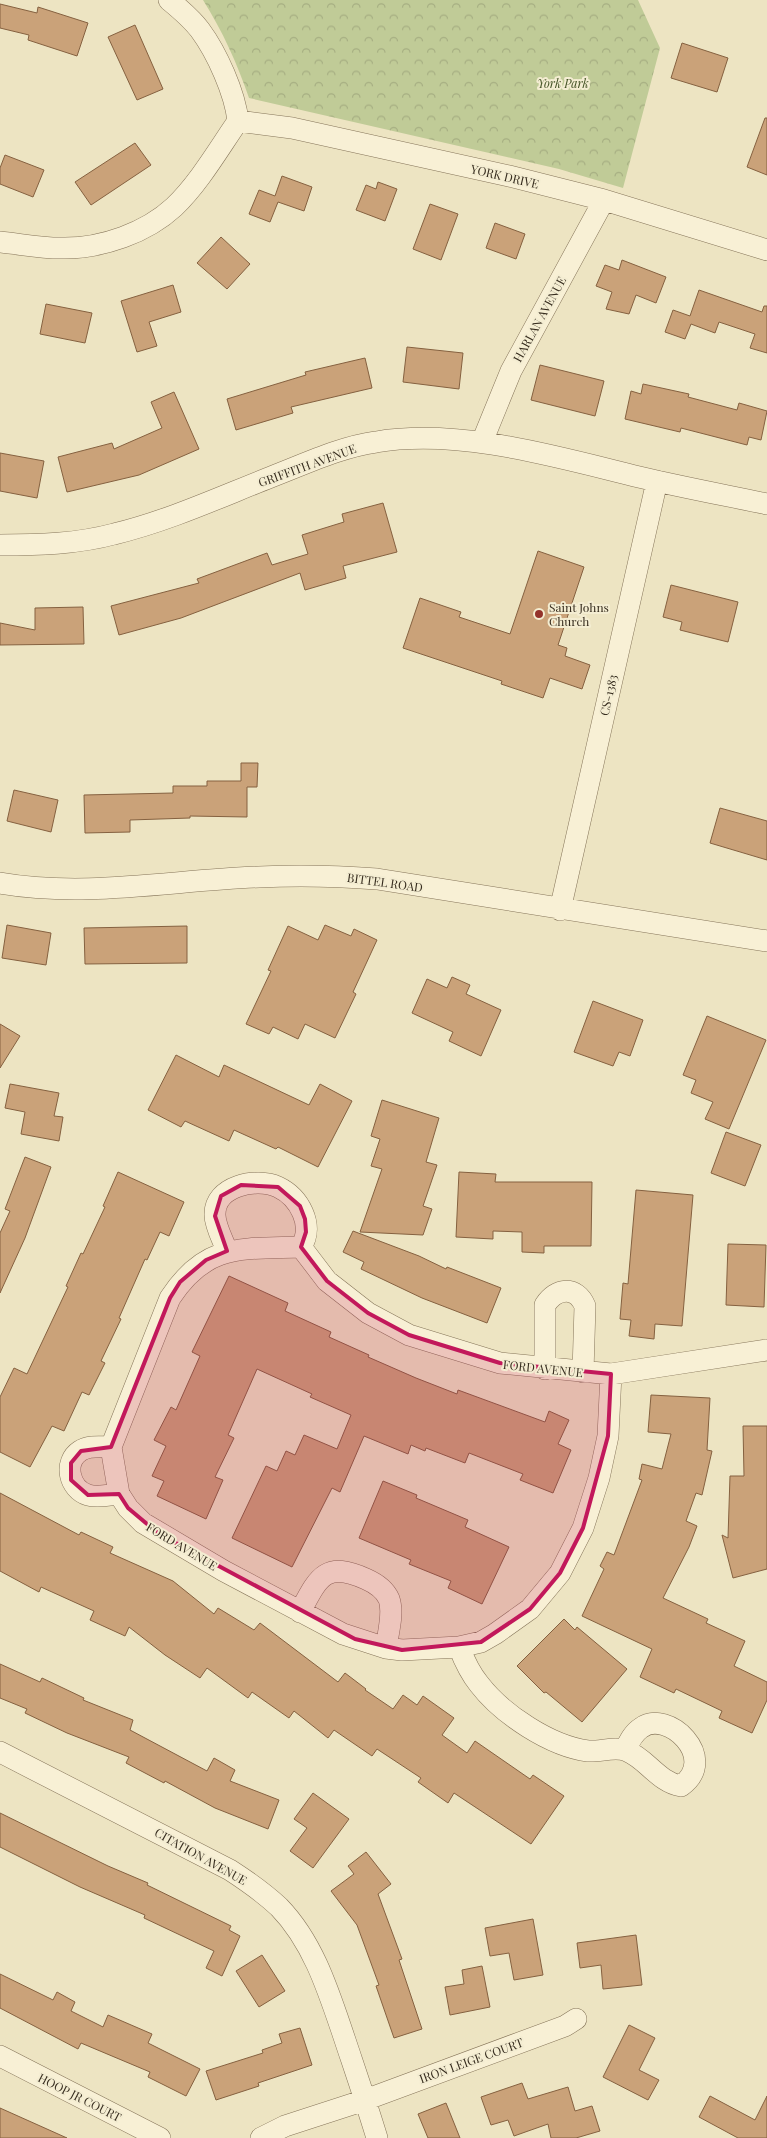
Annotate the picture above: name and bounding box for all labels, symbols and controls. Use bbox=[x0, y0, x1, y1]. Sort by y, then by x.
park label: York Park bbox=[537, 75, 589, 91]
street label: YORK DRIVE bbox=[468, 160, 541, 192]
street label: HARLAN AVENUE bbox=[509, 273, 569, 365]
street label: GRIFFITH AVENUE bbox=[256, 440, 358, 490]
place label: Saint Johns Church bbox=[549, 599, 609, 629]
marker: Saint Johns Church bbox=[533, 608, 545, 620]
street label: CS-1383 bbox=[595, 673, 621, 717]
street label: BITTEL ROAD bbox=[346, 869, 424, 895]
street label: FORD AVENUE bbox=[502, 1356, 584, 1380]
street label: FORD AVENUE bbox=[143, 1518, 221, 1574]
street label: CITATION AVENUE bbox=[152, 1824, 250, 1888]
street label: IRON LEIGE COURT bbox=[417, 2034, 526, 2086]
street label: HOOP JR COURT bbox=[36, 2069, 125, 2125]

